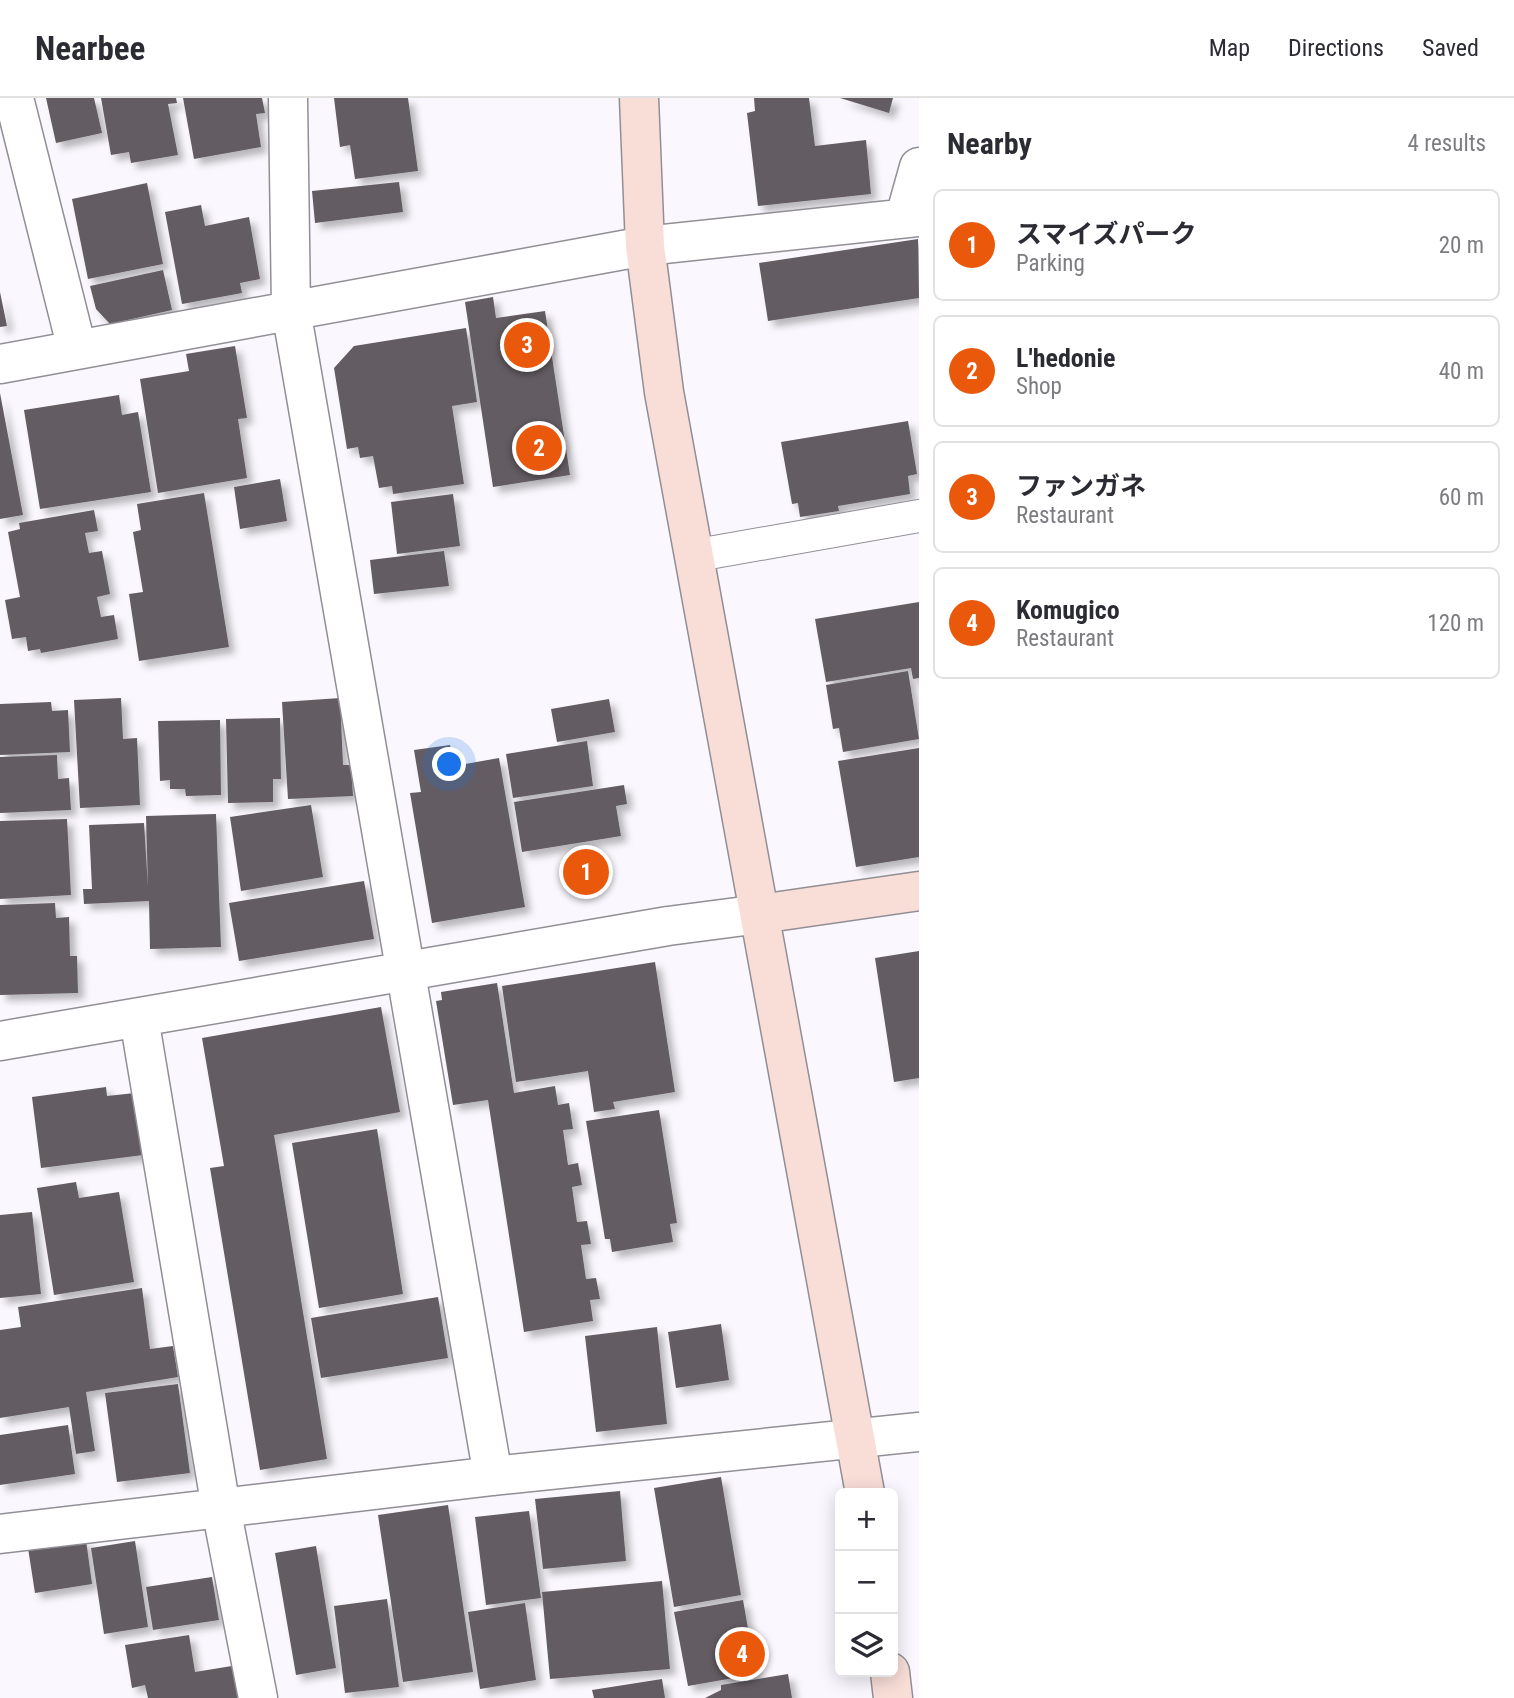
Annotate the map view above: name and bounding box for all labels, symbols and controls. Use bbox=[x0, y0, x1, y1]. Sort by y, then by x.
text: Nearbee bbox=[35, 29, 145, 68]
text: Map bbox=[1209, 34, 1250, 62]
text: Directions bbox=[1288, 34, 1384, 62]
text: Saved bbox=[1422, 34, 1479, 62]
text: Nearby bbox=[947, 126, 1032, 161]
text: 4 results bbox=[1408, 130, 1486, 157]
text: スマイズパーク bbox=[1016, 219, 1196, 249]
text: 1 bbox=[966, 232, 978, 259]
text: 20 m bbox=[1439, 232, 1484, 259]
text: Parking bbox=[1016, 250, 1085, 277]
pin: 3 bbox=[504, 319, 550, 371]
text: L'hedonie bbox=[1016, 343, 1116, 373]
text: 2 bbox=[966, 358, 978, 385]
text: 40 m bbox=[1439, 358, 1484, 385]
text: Shop bbox=[1016, 373, 1062, 400]
pin: 2 bbox=[516, 422, 562, 474]
text: ファンガネ bbox=[1016, 471, 1146, 501]
text: 3 bbox=[966, 484, 978, 511]
text: 60 m bbox=[1439, 484, 1484, 511]
text: Restaurant bbox=[1016, 502, 1114, 529]
text: Komugico bbox=[1016, 595, 1120, 625]
text: 4 bbox=[966, 610, 978, 637]
text: 120 m bbox=[1427, 610, 1484, 637]
text: Restaurant bbox=[1016, 625, 1114, 652]
your location bbox=[432, 747, 466, 781]
pin: 1 bbox=[563, 846, 609, 898]
map controls bbox=[835, 1488, 898, 1677]
button: + bbox=[835, 1488, 898, 1551]
button: − bbox=[835, 1551, 898, 1614]
button: layers bbox=[835, 1614, 898, 1677]
pin: 4 bbox=[719, 1628, 765, 1680]

